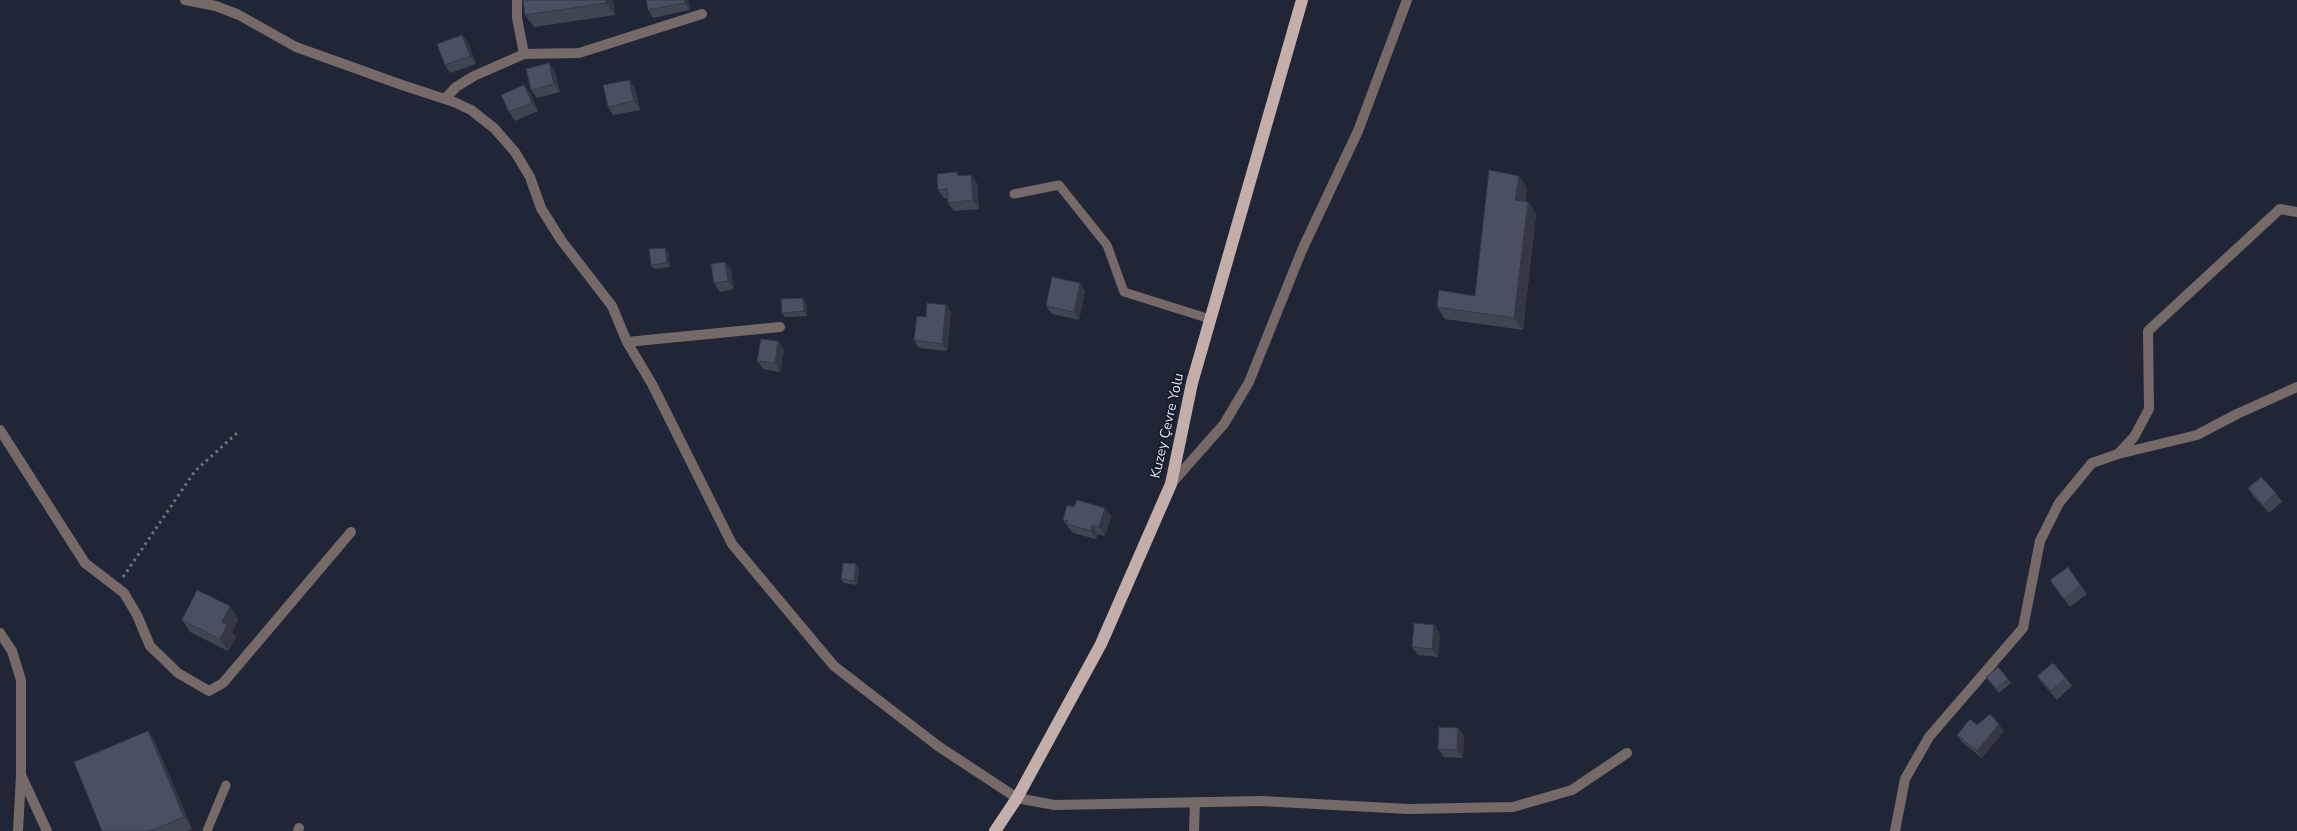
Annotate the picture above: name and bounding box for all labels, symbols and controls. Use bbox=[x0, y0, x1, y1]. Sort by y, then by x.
street label: Kuzey Çevre Yolu bbox=[1148, 372, 1188, 480]

